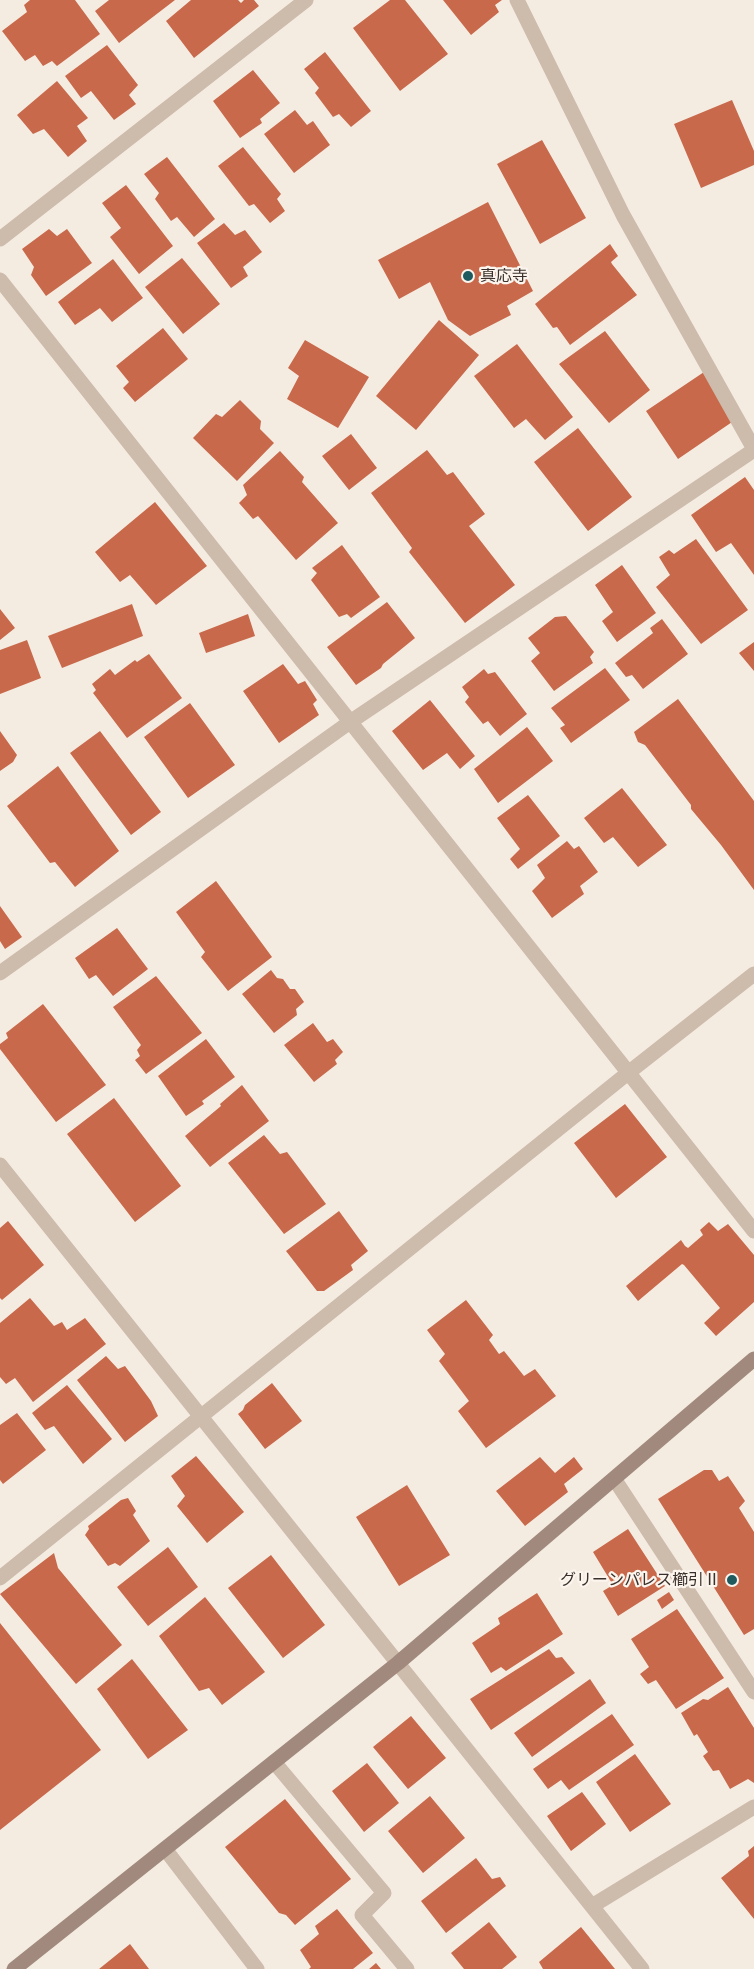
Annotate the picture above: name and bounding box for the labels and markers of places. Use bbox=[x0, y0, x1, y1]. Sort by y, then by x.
place label: 真応寺 bbox=[480, 266, 528, 286]
marker: 真応寺 bbox=[461, 269, 475, 283]
place label: グリーンパレス櫛引Ⅱ bbox=[560, 1570, 720, 1590]
marker: グリーンパレス櫛引Ⅱ bbox=[725, 1573, 739, 1587]

